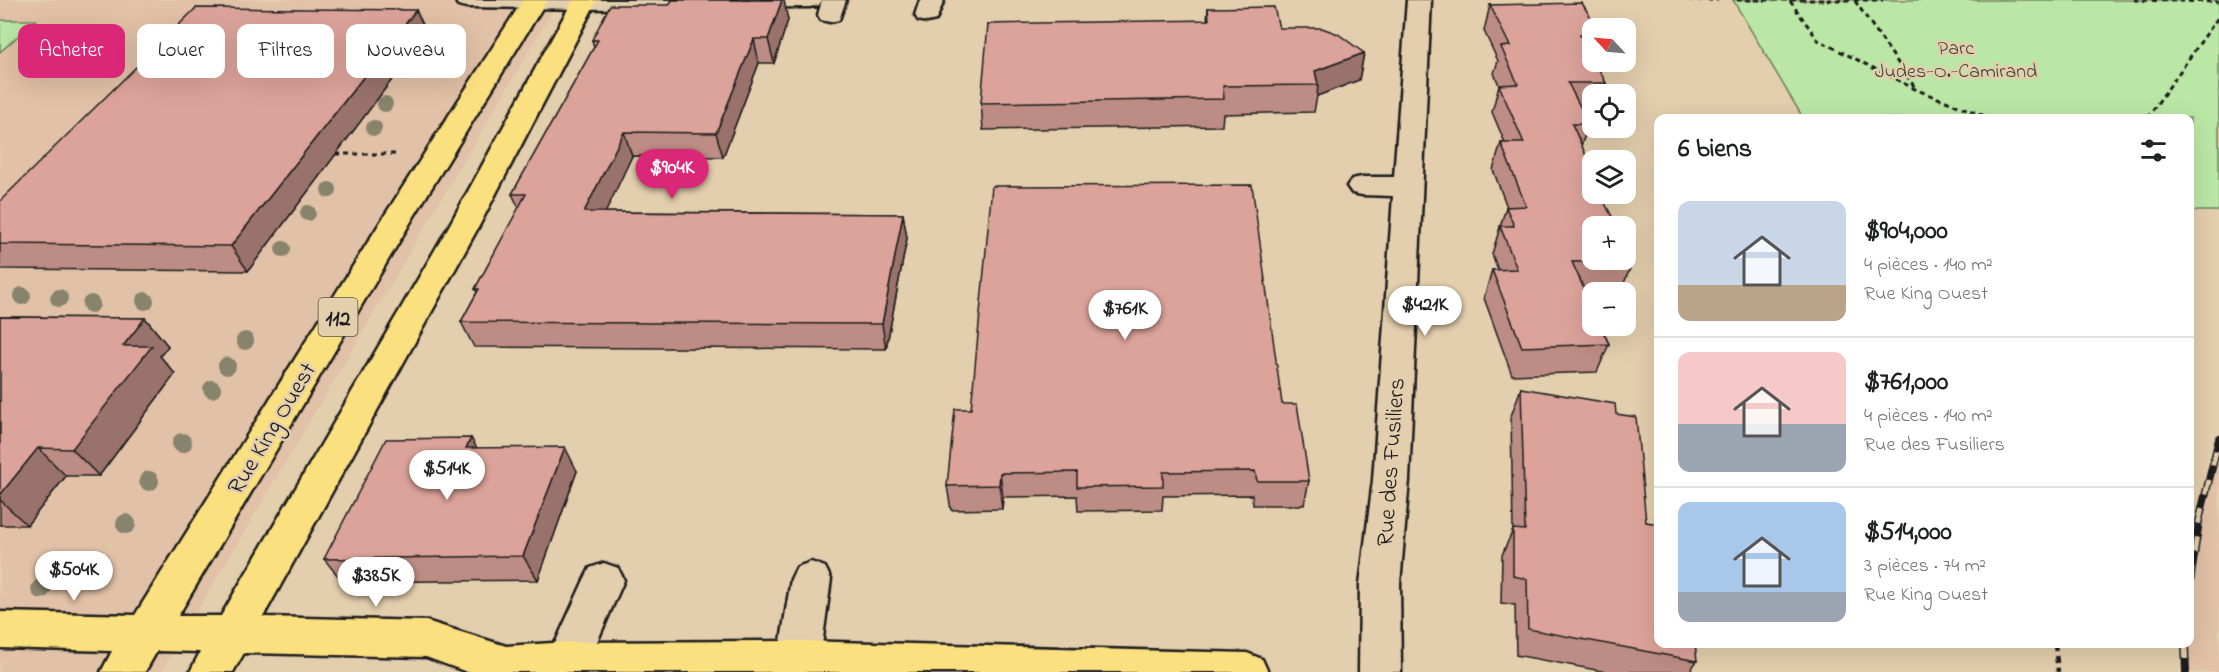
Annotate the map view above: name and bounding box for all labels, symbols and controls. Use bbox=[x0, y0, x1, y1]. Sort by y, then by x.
north arrow bbox=[1582, 18, 1636, 72]
map controls bbox=[1582, 18, 1636, 336]
chip: Acheter bbox=[18, 24, 125, 78]
chip: Louer bbox=[137, 24, 225, 78]
chip: Filtres bbox=[237, 24, 334, 78]
chip: Nouveau bbox=[346, 24, 466, 78]
park label: Parc Judes-O.-Camirand bbox=[1875, 35, 2037, 87]
button: locate bbox=[1582, 84, 1636, 138]
text: 6 biens bbox=[1678, 131, 1752, 169]
icon: filters bbox=[2137, 134, 2170, 167]
pin: $904K bbox=[630, 149, 714, 200]
button: layers bbox=[1582, 150, 1636, 204]
text: $904K bbox=[650, 154, 694, 183]
text: $904,000 bbox=[1864, 213, 1948, 251]
button: + bbox=[1582, 216, 1636, 270]
icon: home bbox=[1726, 225, 1798, 297]
text: 4 pièces · 140 m² bbox=[1864, 251, 1993, 280]
text: Rue King Ouest bbox=[1864, 280, 1988, 309]
button: − bbox=[1582, 282, 1636, 336]
pin: $421K bbox=[1383, 286, 1467, 337]
pin: $761K bbox=[1083, 290, 1167, 341]
text: $421K bbox=[1402, 291, 1448, 320]
text: $761K bbox=[1102, 295, 1148, 324]
road number: 112 bbox=[318, 298, 358, 336]
street label: Rue King Ouest bbox=[220, 357, 326, 502]
text: $761,000 bbox=[1864, 364, 1948, 402]
icon: home bbox=[1726, 376, 1798, 448]
street label: Rue des Fusiliers bbox=[1369, 377, 1416, 548]
text: 4 pièces · 140 m² bbox=[1864, 402, 1993, 431]
text: Rue des Fusiliers bbox=[1864, 431, 2005, 460]
pin: $514K bbox=[405, 450, 489, 501]
text: $514K bbox=[423, 455, 471, 484]
text: $514,000 bbox=[1864, 514, 1952, 552]
icon: home bbox=[1726, 526, 1798, 598]
pin: $504K bbox=[32, 551, 116, 602]
text: 3 pièces · 74 m² bbox=[1864, 552, 1986, 581]
text: $504K bbox=[49, 556, 99, 585]
pin: $385K bbox=[334, 557, 418, 608]
text: $385K bbox=[352, 562, 401, 591]
text: Rue King Ouest bbox=[1864, 581, 1988, 610]

